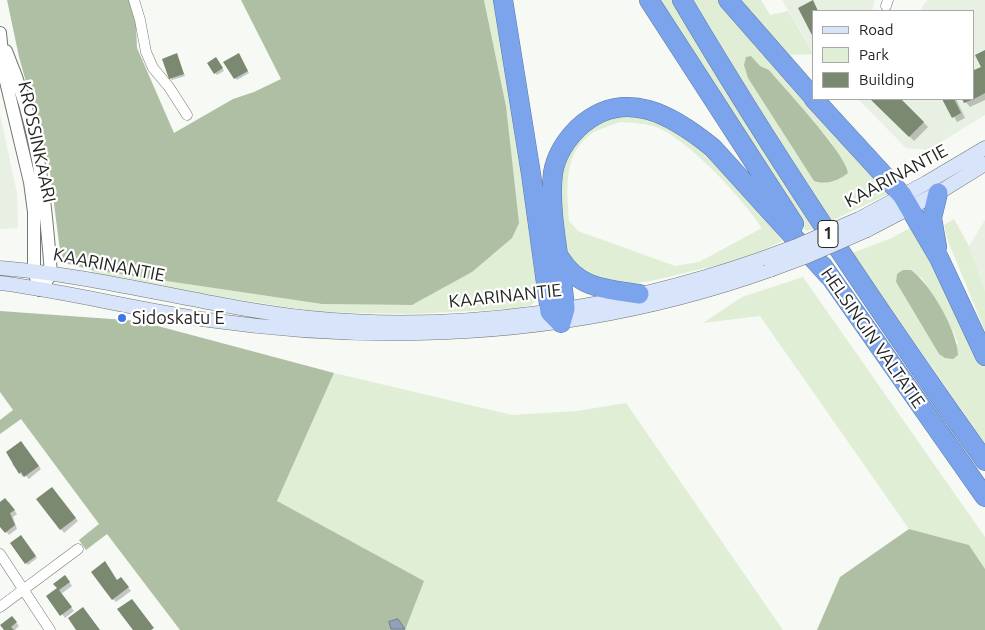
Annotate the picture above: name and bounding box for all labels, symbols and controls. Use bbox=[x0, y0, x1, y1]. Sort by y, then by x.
legend bbox=[812, 10, 975, 100]
text: Road bbox=[859, 21, 894, 38]
text: Park bbox=[859, 46, 889, 63]
text: Building bbox=[859, 71, 914, 88]
street label: KROSSINKAARI bbox=[14, 79, 60, 205]
street label: KAARINANTIE bbox=[841, 140, 951, 212]
road number: 1 bbox=[818, 220, 838, 248]
street label: KAARINANTIE bbox=[51, 244, 167, 286]
street label: HELSINGIN VALTATIE bbox=[816, 264, 930, 412]
street label: KAARINANTIE bbox=[447, 279, 563, 313]
place label: Sidoskatu E bbox=[132, 307, 225, 329]
marker: Sidoskatu E bbox=[116, 312, 128, 324]

